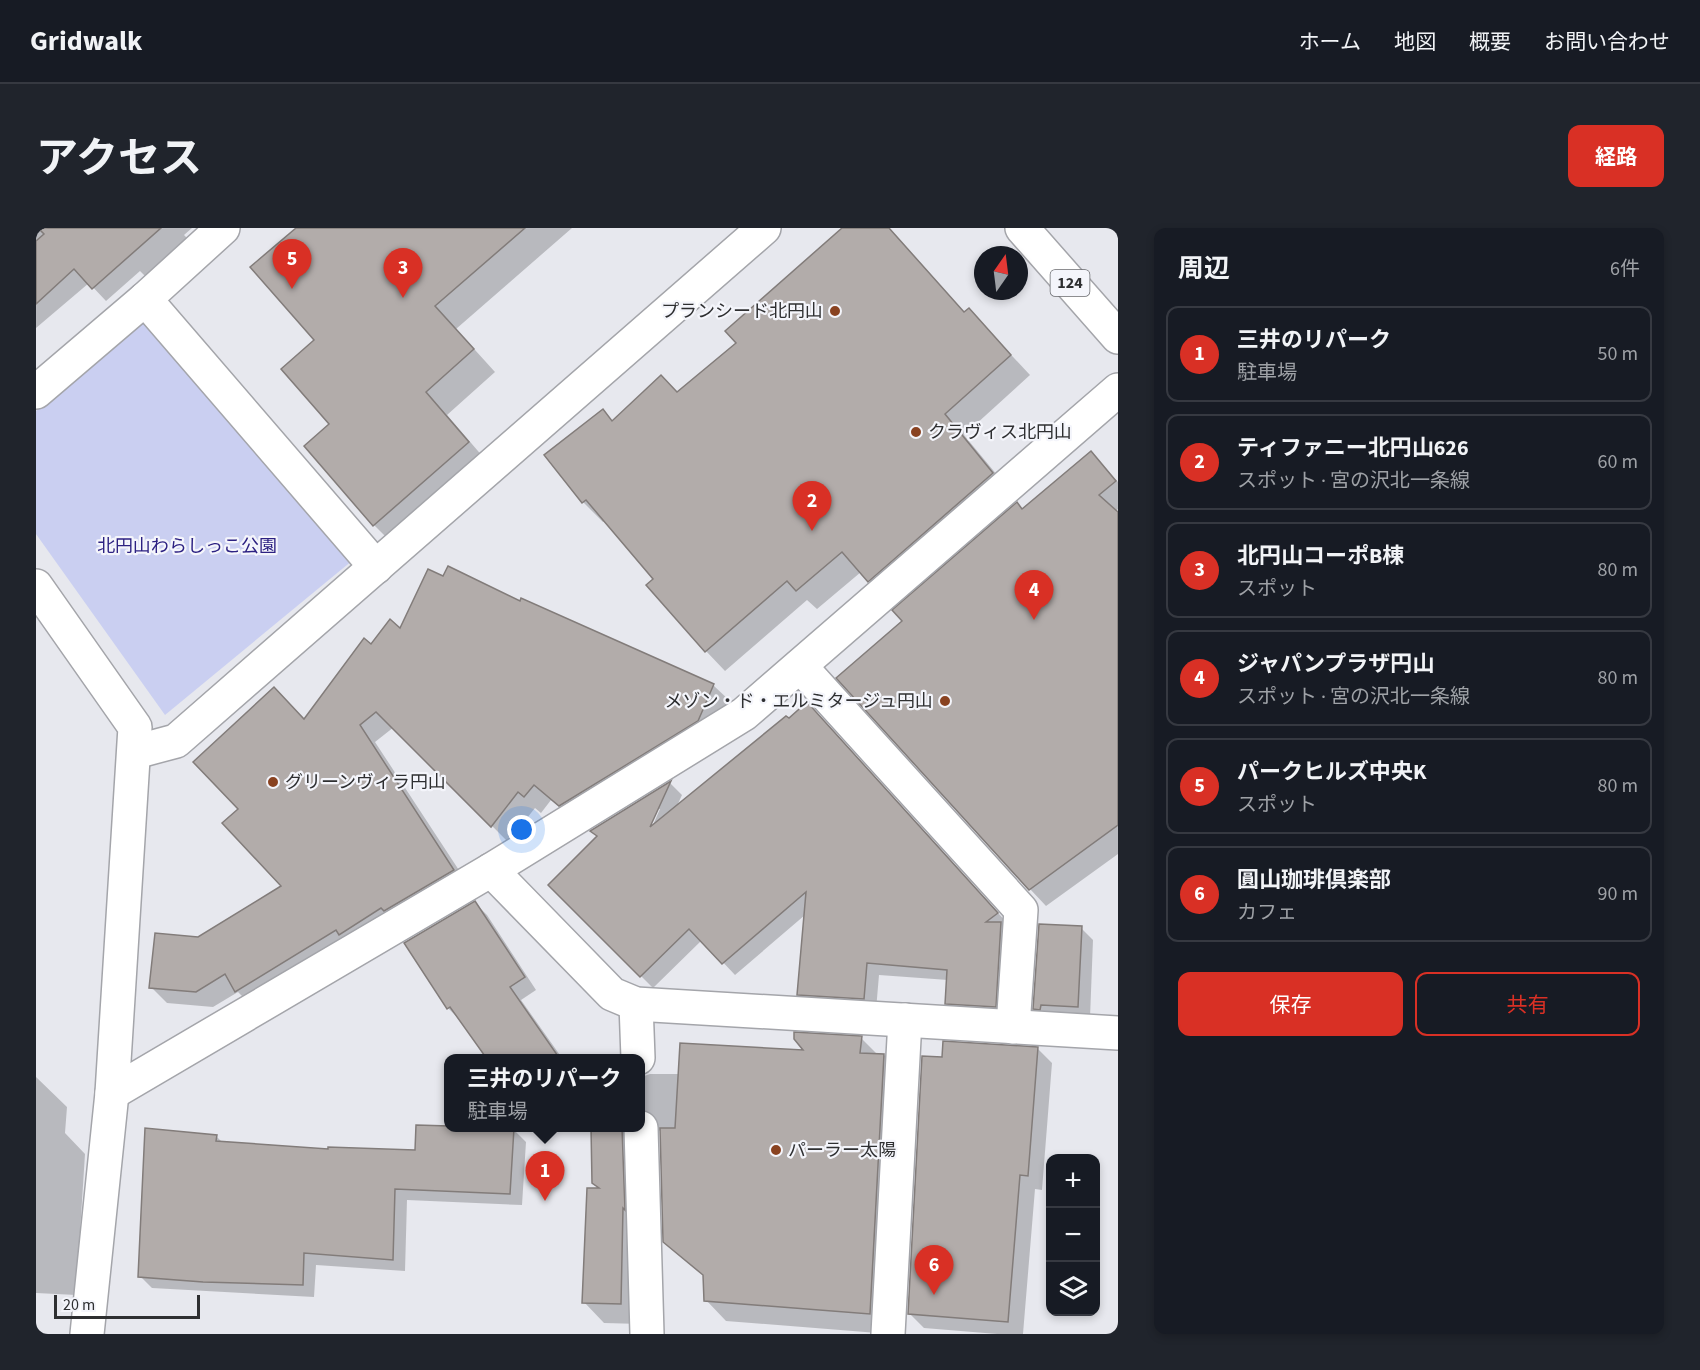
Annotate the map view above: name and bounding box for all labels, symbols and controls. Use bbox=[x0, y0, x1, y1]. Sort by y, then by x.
text: Gridwalk bbox=[30, 21, 142, 61]
text: ホーム bbox=[1299, 27, 1361, 57]
text: 地図 bbox=[1394, 27, 1436, 57]
text: 概要 bbox=[1469, 27, 1511, 57]
text: お問い合わせ bbox=[1544, 27, 1670, 57]
button: 経路 bbox=[1568, 125, 1664, 187]
text: アクセス bbox=[36, 129, 202, 189]
pin: 5 bbox=[272, 239, 312, 289]
north arrow bbox=[974, 246, 1028, 300]
pin: 3 bbox=[384, 248, 422, 298]
text: 周辺 bbox=[1178, 250, 1230, 287]
text: 6件 bbox=[1610, 255, 1640, 283]
road number: 124 bbox=[1050, 270, 1090, 296]
place label: プランシード北円山 bbox=[661, 299, 823, 324]
marker: プランシード北円山 bbox=[828, 304, 842, 318]
text: 三井のリパーク bbox=[1237, 324, 1391, 356]
text: 1 bbox=[1194, 340, 1205, 368]
text: 50 m bbox=[1598, 340, 1638, 368]
text: 駐車場 bbox=[1237, 359, 1297, 387]
place label: クラヴィス北円山 bbox=[928, 420, 1072, 445]
marker: クラヴィス北円山 bbox=[909, 425, 923, 439]
text: ティファニー北円山626 bbox=[1237, 432, 1469, 464]
text: 2 bbox=[1194, 448, 1205, 476]
text: 60 m bbox=[1598, 448, 1638, 476]
text: スポット · 宮の沢北一条線 bbox=[1237, 467, 1470, 495]
pin: 2 bbox=[792, 482, 832, 531]
park label: 北円山わらしっこ公園 bbox=[97, 534, 277, 559]
text: 北円山コーポB棟 bbox=[1237, 540, 1404, 572]
text: 3 bbox=[1194, 556, 1205, 584]
text: 80 m bbox=[1598, 556, 1638, 584]
pin: 4 bbox=[1014, 570, 1054, 620]
text: スポット bbox=[1237, 575, 1317, 603]
text: ジャパンプラザ円山 bbox=[1237, 648, 1434, 680]
text: 4 bbox=[1194, 664, 1205, 692]
text: 80 m bbox=[1598, 664, 1638, 692]
text: スポット · 宮の沢北一条線 bbox=[1237, 683, 1470, 711]
place label: メゾン・ド・エルミタージュ円山 bbox=[665, 689, 933, 714]
marker: メゾン・ド・エルミタージュ円山 bbox=[938, 694, 952, 708]
text: パークヒルズ中央K bbox=[1237, 756, 1427, 788]
place label: グリーンヴィラ円山 bbox=[285, 770, 446, 795]
text: 5 bbox=[1194, 772, 1205, 800]
text: 80 m bbox=[1598, 772, 1638, 800]
marker: グリーンヴィラ円山 bbox=[266, 775, 280, 789]
text: スポット bbox=[1237, 791, 1317, 819]
your location bbox=[507, 815, 536, 844]
text: 圓山珈琲倶楽部 bbox=[1237, 864, 1391, 896]
text: 6 bbox=[1194, 880, 1205, 908]
text: 90 m bbox=[1598, 880, 1638, 908]
text: カフェ bbox=[1237, 899, 1297, 927]
button: 保存 bbox=[1178, 972, 1403, 1036]
button: 共有 bbox=[1415, 972, 1640, 1036]
popup bbox=[444, 1054, 645, 1132]
text: 三井のリパーク bbox=[467, 1063, 622, 1095]
text: 駐車場 bbox=[467, 1098, 527, 1126]
place label: パーラー太陽 bbox=[788, 1138, 896, 1163]
marker: パーラー太陽 bbox=[769, 1143, 783, 1157]
pin: 1 bbox=[526, 1152, 564, 1201]
map controls bbox=[1046, 1154, 1100, 1316]
button: + bbox=[1046, 1154, 1100, 1208]
button: − bbox=[1046, 1208, 1100, 1262]
pin: 6 bbox=[914, 1246, 954, 1295]
button: layers bbox=[1046, 1262, 1100, 1316]
scale bar bbox=[54, 1292, 200, 1320]
text: 20 m bbox=[63, 1294, 95, 1316]

